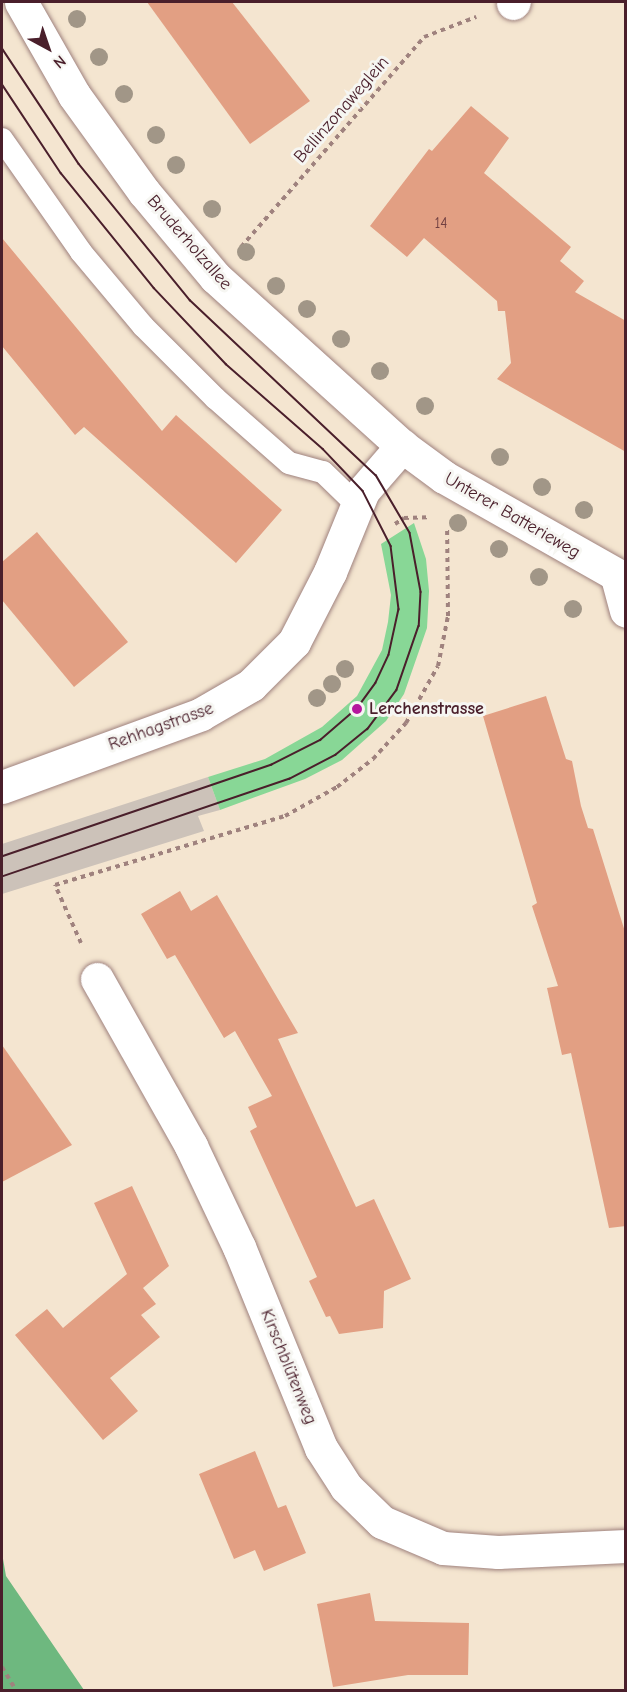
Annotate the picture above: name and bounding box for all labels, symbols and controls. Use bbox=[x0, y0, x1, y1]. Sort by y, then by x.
north arrow bbox=[18, 18, 78, 78]
text: N bbox=[50, 52, 69, 72]
street label: Bellinzonaweglein bbox=[290, 52, 394, 168]
street label: Bruderholzallee bbox=[142, 191, 236, 295]
house number: 14 bbox=[434, 215, 448, 233]
street label: Unterer Batterieweg bbox=[440, 468, 584, 564]
street label: Rehhagstrasse bbox=[105, 698, 217, 756]
place label: Lerchenstrasse bbox=[369, 698, 484, 720]
marker: Lerchenstrasse bbox=[350, 702, 364, 716]
street label: Kirschblütenweg bbox=[255, 1306, 321, 1428]

